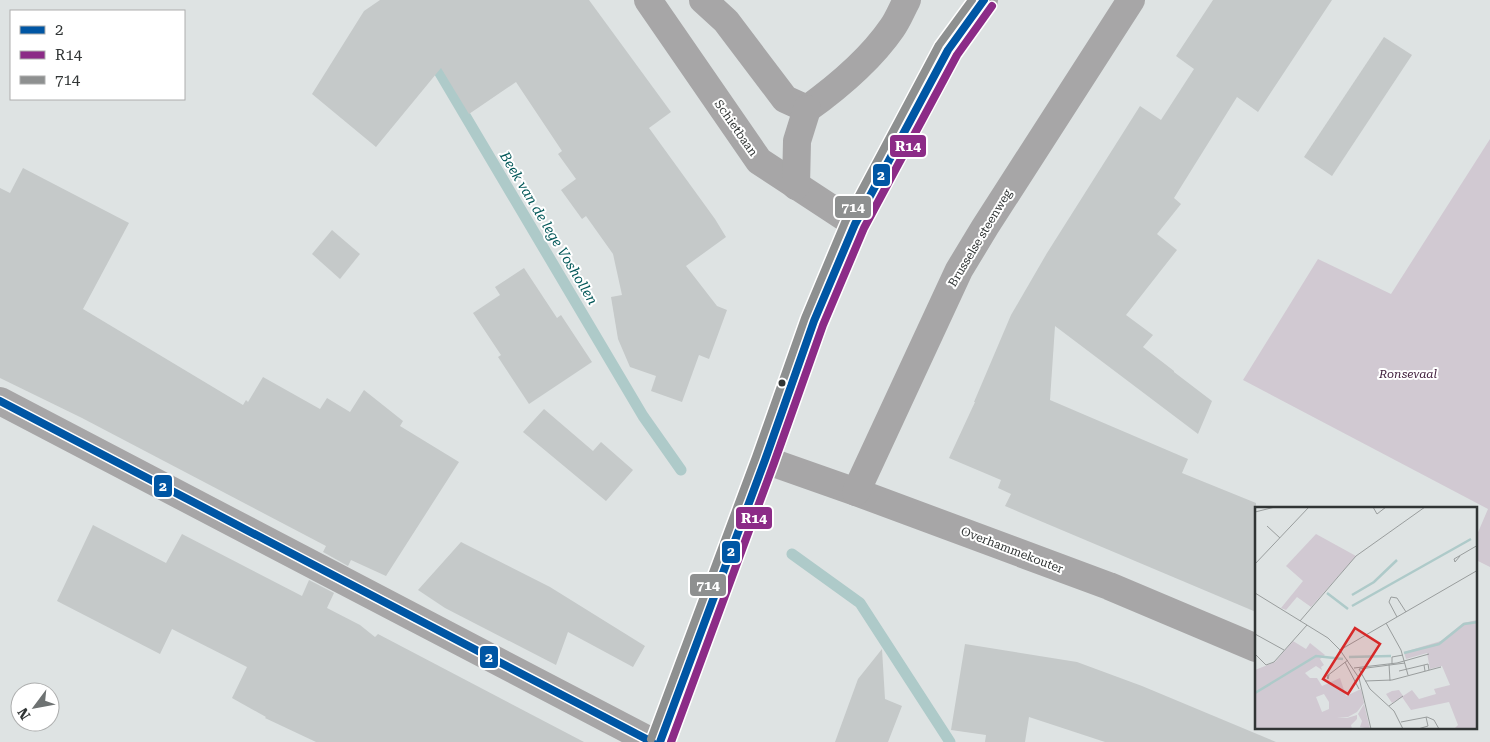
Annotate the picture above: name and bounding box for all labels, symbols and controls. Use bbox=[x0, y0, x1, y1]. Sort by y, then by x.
legend bbox=[10, 10, 185, 100]
text: 2 bbox=[55, 21, 63, 39]
text: R14 bbox=[55, 46, 83, 64]
text: 714 bbox=[55, 71, 81, 89]
street label: Schietbaan bbox=[712, 97, 761, 159]
line badge: R14 bbox=[889, 134, 927, 158]
text: R14 bbox=[895, 138, 921, 154]
water label: Beek van de lege Voshollen bbox=[496, 148, 601, 308]
line badge: 2 bbox=[872, 163, 891, 187]
text: 2 bbox=[877, 167, 885, 183]
street label: Brusselse steenweg bbox=[945, 187, 1015, 289]
line badge: 714 bbox=[834, 195, 872, 219]
text: 714 bbox=[841, 199, 865, 215]
park label: Ronsevaal bbox=[1378, 367, 1437, 381]
unlabelled marker bbox=[777, 378, 787, 388]
line badge: 2 bbox=[153, 474, 173, 498]
text: 2 bbox=[159, 478, 167, 494]
line badge: R14 bbox=[735, 506, 773, 530]
inset map bbox=[1255, 507, 1478, 730]
text: R14 bbox=[741, 510, 767, 526]
street label: Overhammekouter bbox=[959, 524, 1065, 576]
line badge: 2 bbox=[721, 540, 741, 564]
text: 2 bbox=[727, 543, 735, 559]
line badge: 714 bbox=[689, 573, 727, 597]
text: 714 bbox=[696, 577, 720, 593]
line badge: 2 bbox=[479, 645, 499, 669]
text: 2 bbox=[485, 649, 493, 665]
north arrow bbox=[10, 682, 60, 732]
text: N bbox=[14, 705, 34, 723]

